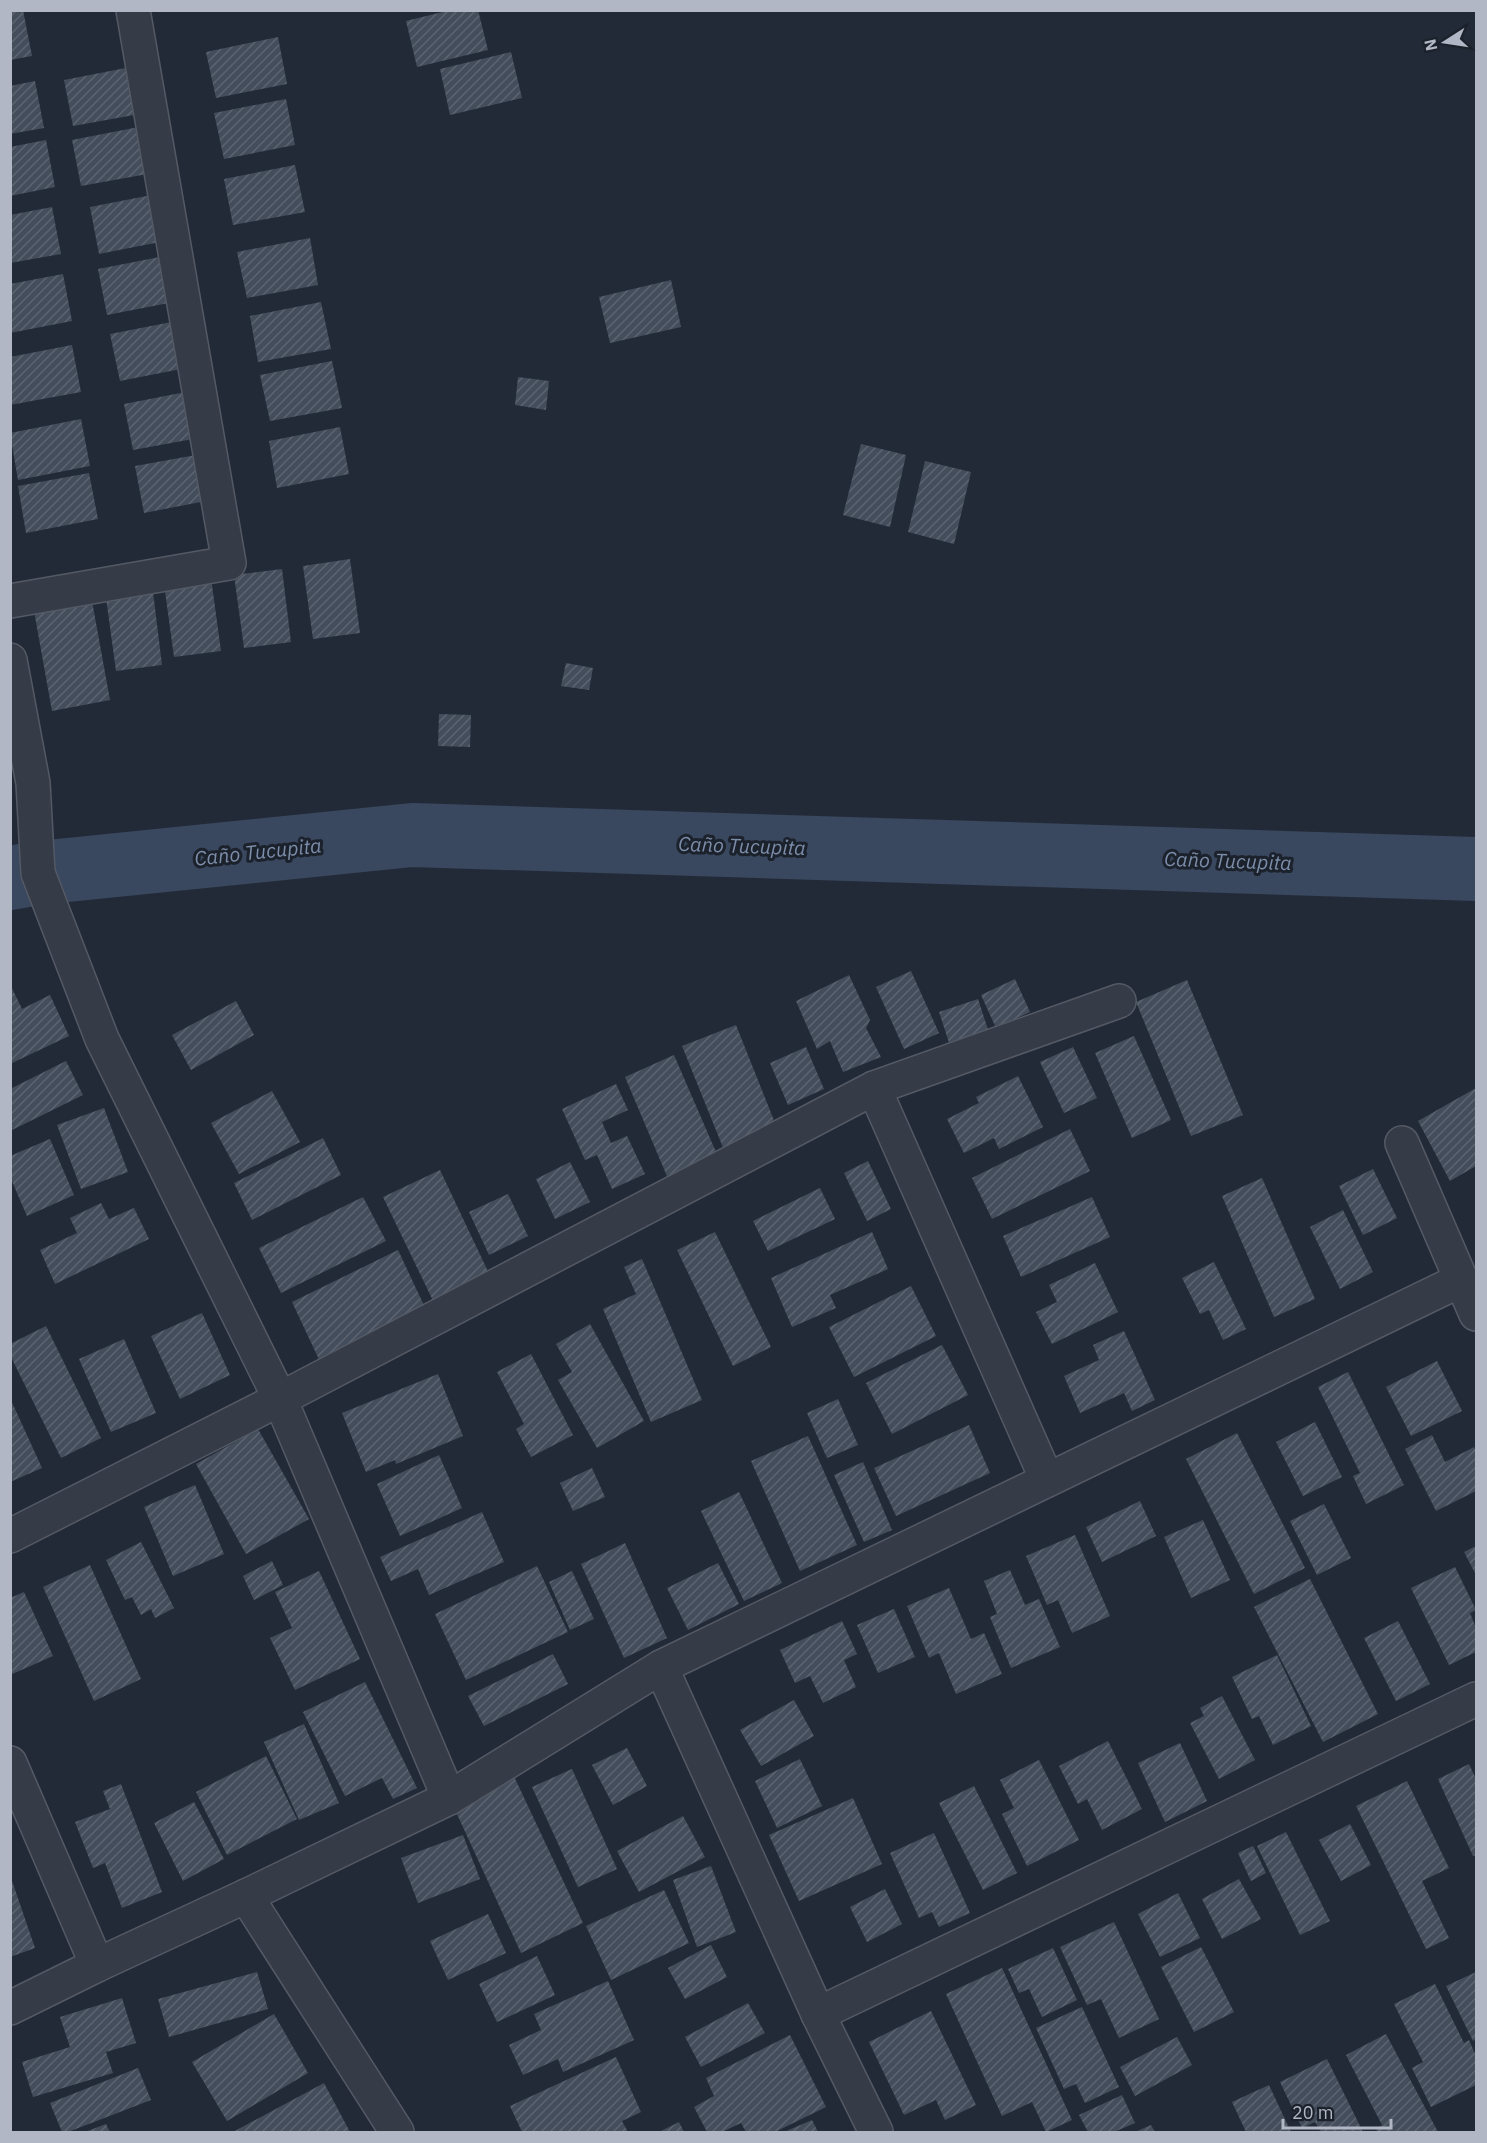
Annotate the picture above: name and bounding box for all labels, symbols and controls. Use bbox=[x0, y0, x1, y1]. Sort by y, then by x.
north arrow bbox=[1415, 12, 1475, 72]
text: N bbox=[1419, 37, 1441, 53]
water label: Caño Tucupita bbox=[678, 830, 806, 861]
water label: Caño Tucupita bbox=[193, 831, 323, 872]
water label: Caño Tucupita bbox=[1164, 845, 1292, 876]
scale bar bbox=[1283, 2092, 1391, 2130]
text: 20 m bbox=[1292, 2101, 1334, 2124]

